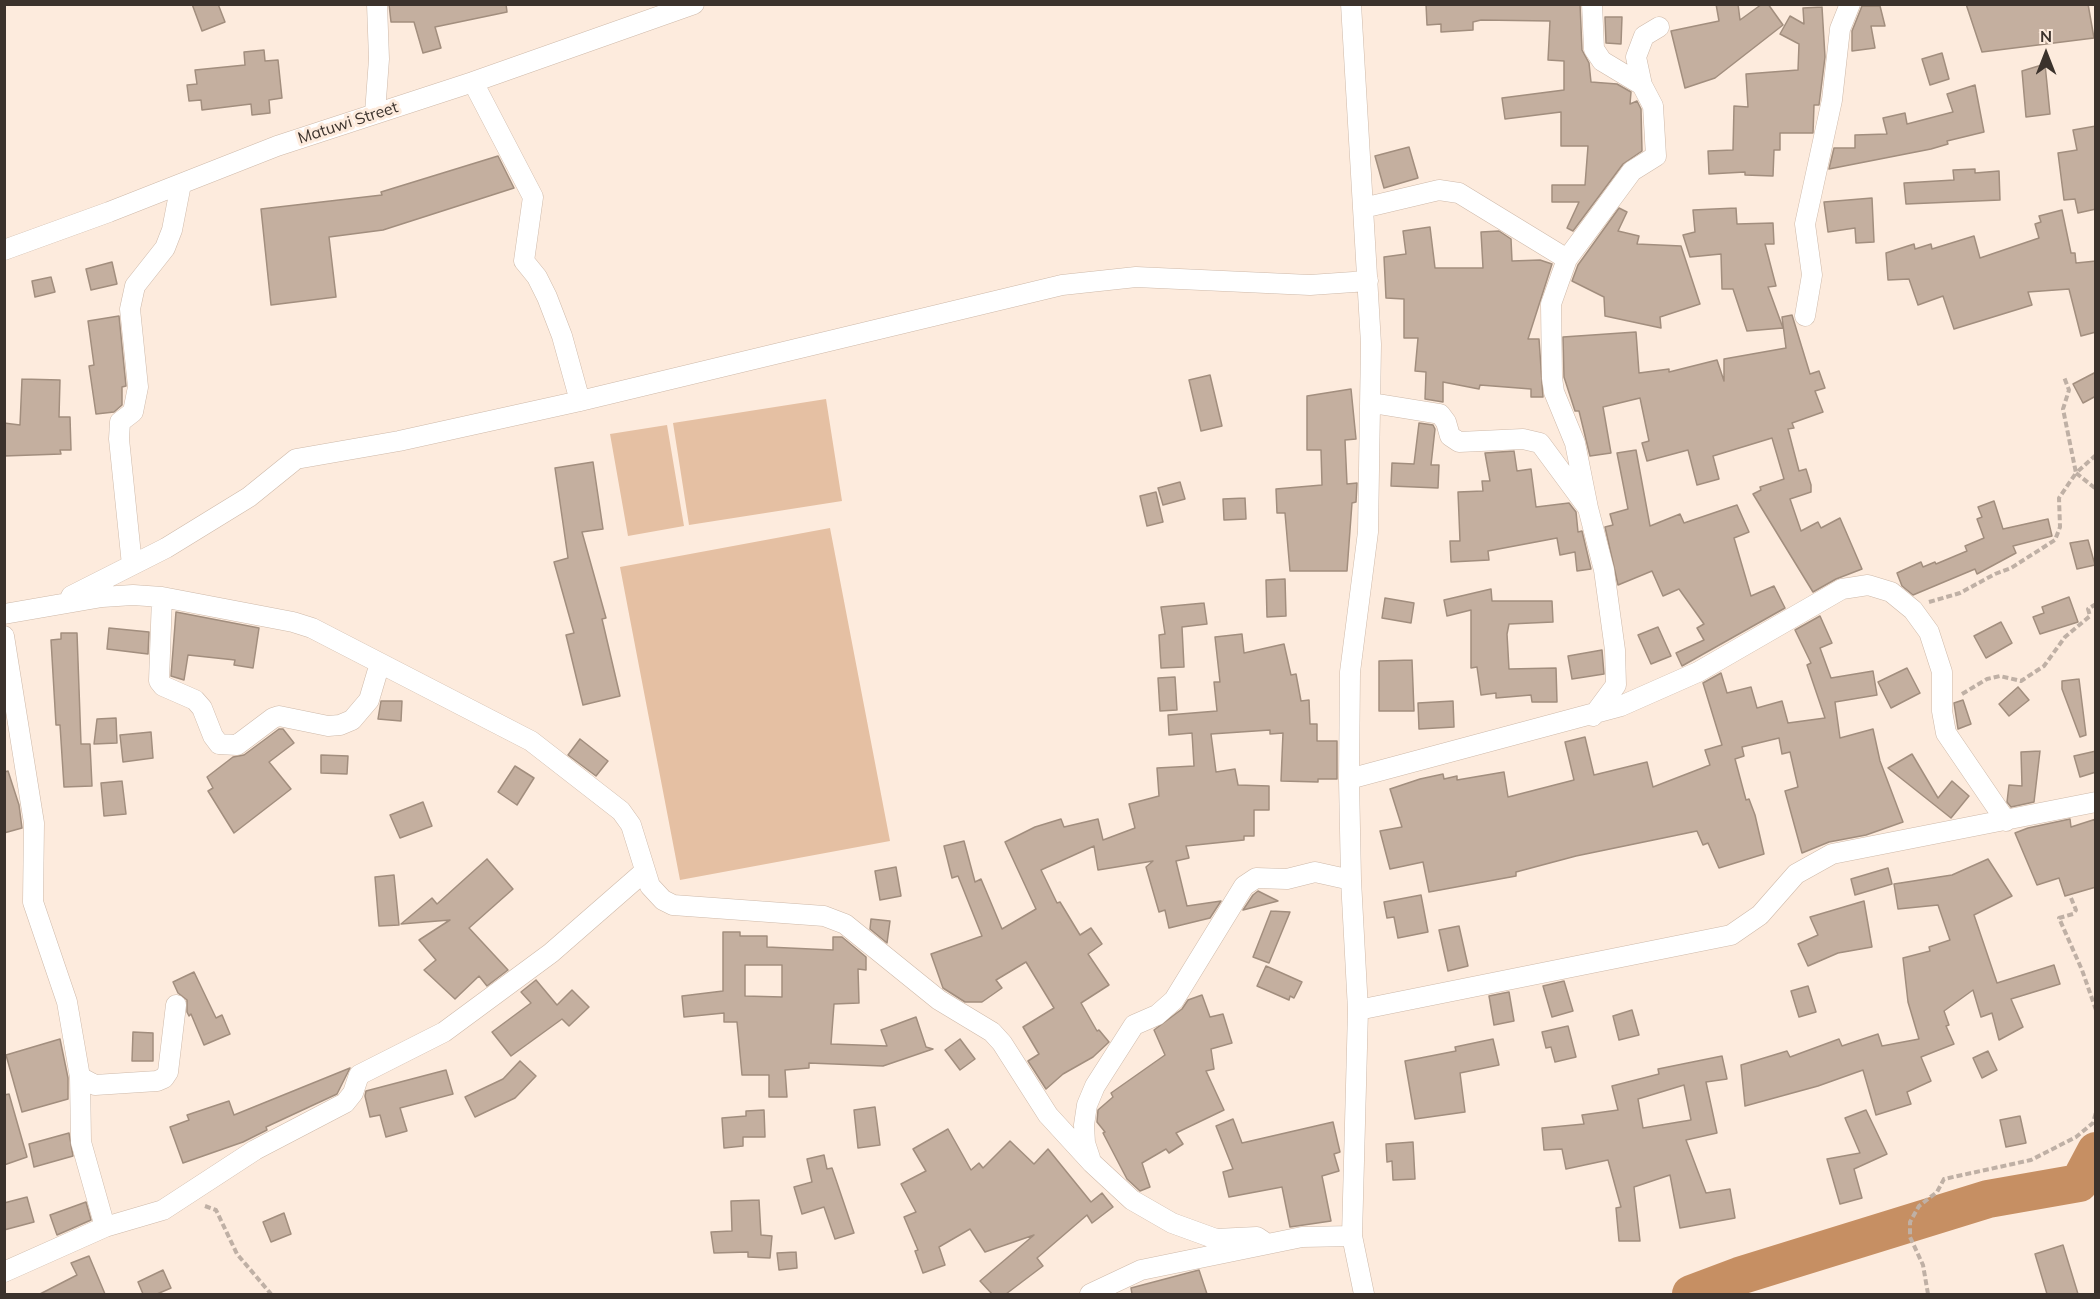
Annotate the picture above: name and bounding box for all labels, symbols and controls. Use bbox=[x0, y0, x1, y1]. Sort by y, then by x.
north arrow bbox=[2016, 24, 2076, 84]
text: N bbox=[2040, 26, 2052, 46]
street label: Matuwi Street bbox=[295, 98, 401, 148]

